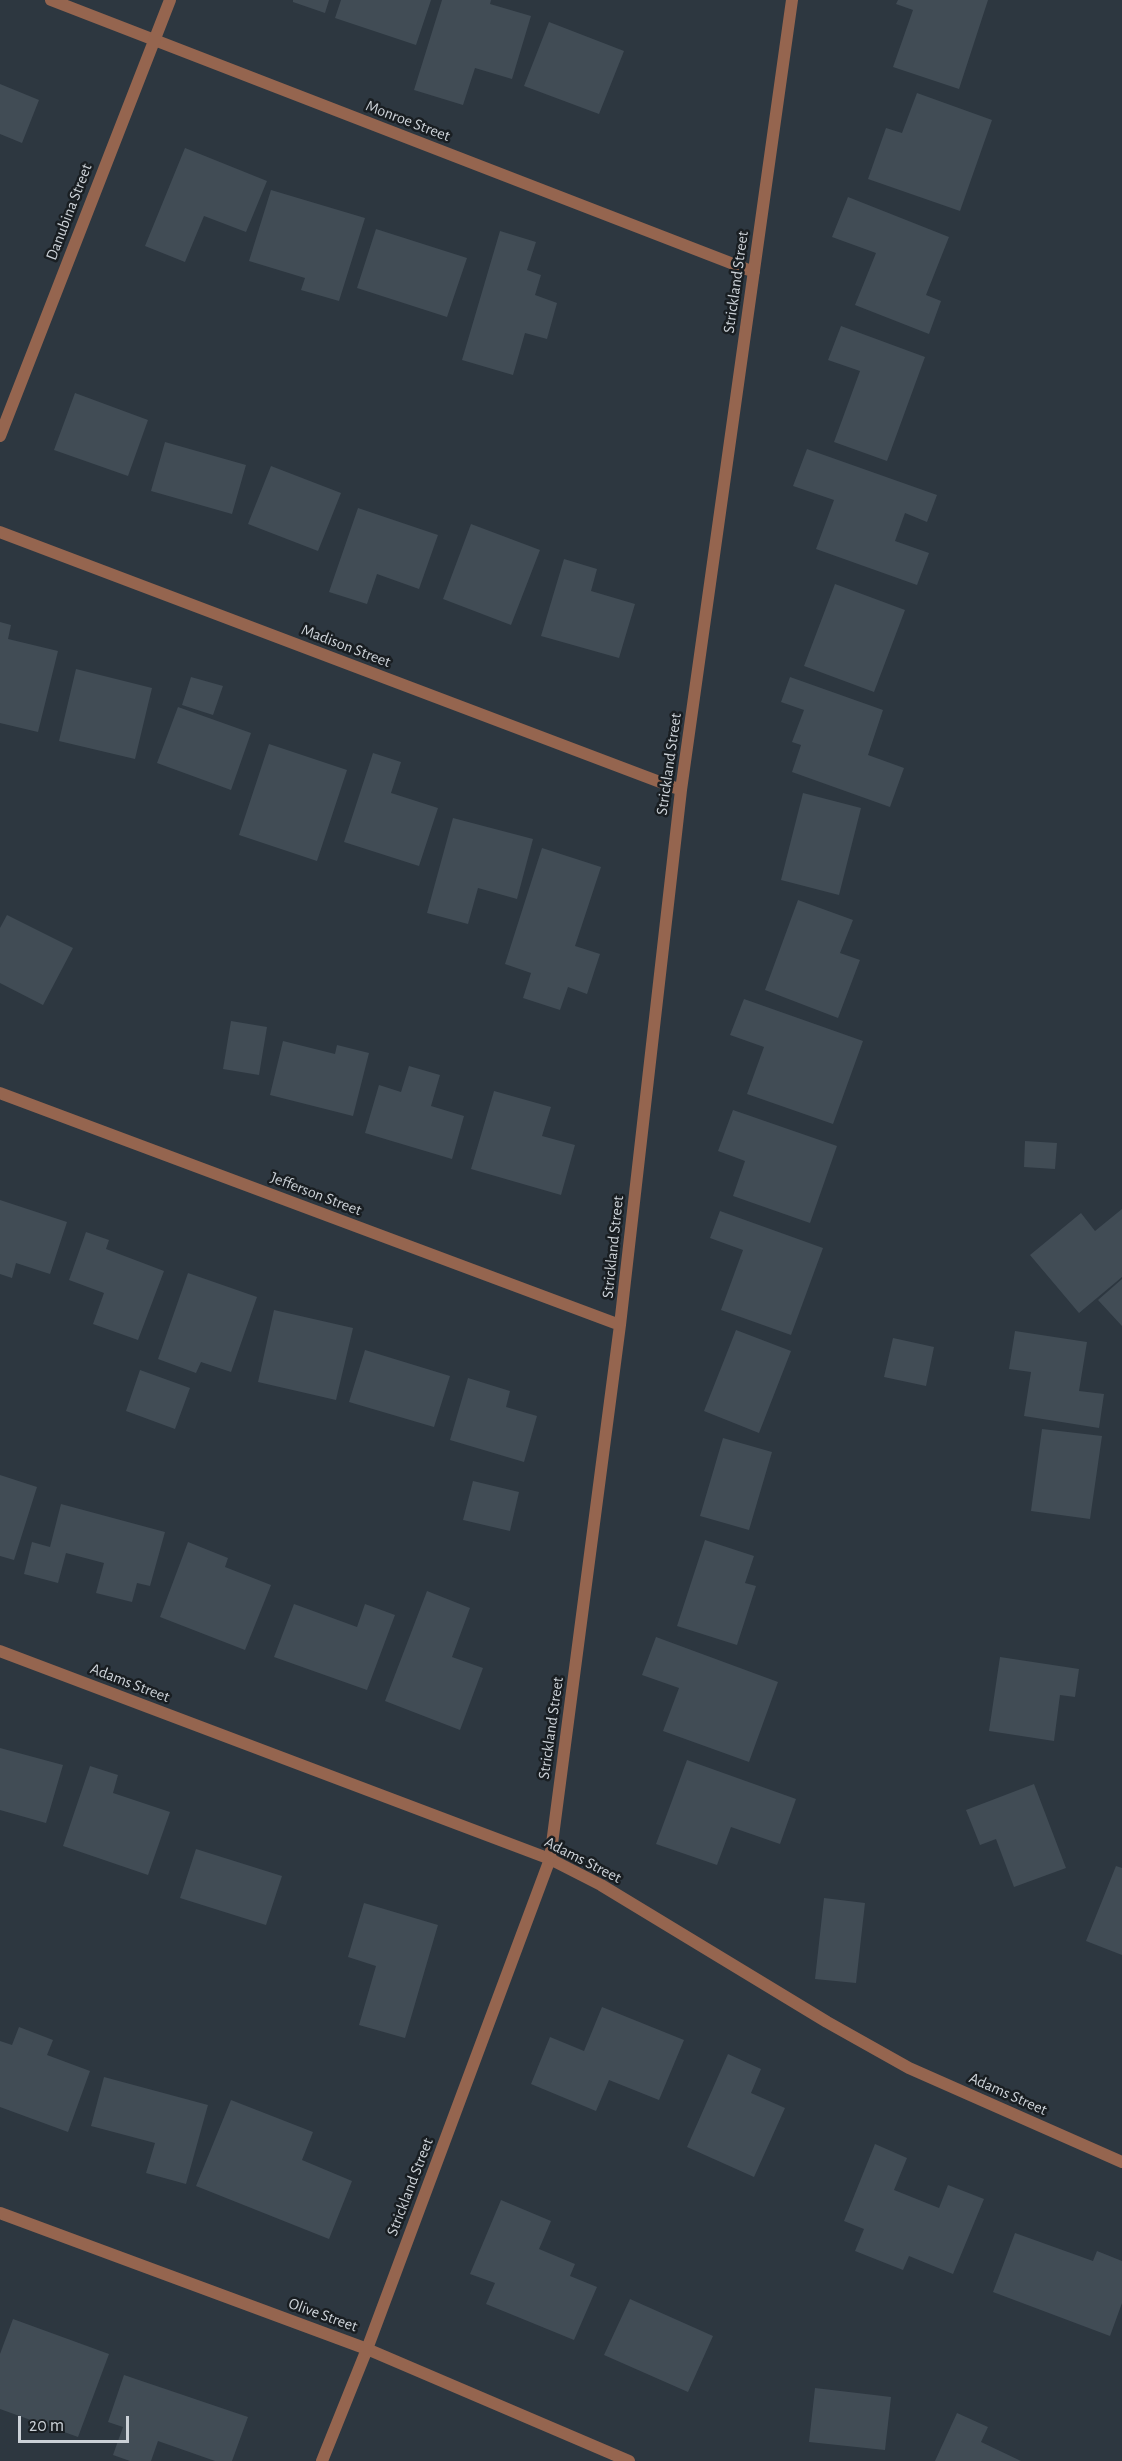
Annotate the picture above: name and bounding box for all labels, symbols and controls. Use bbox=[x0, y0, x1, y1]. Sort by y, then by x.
street label: Monroe Street bbox=[363, 96, 453, 146]
street label: Danubina Street bbox=[42, 161, 96, 263]
street label: Strickland Street bbox=[719, 230, 753, 334]
street label: Madison Street bbox=[299, 620, 393, 672]
street label: Strickland Street bbox=[652, 712, 686, 816]
street label: Jefferson Street bbox=[268, 1168, 364, 1220]
street label: Strickland Street bbox=[598, 1195, 628, 1299]
street label: Adams Street bbox=[88, 1659, 172, 1707]
street label: Strickland Street bbox=[534, 1676, 568, 1780]
street label: Adams Street bbox=[541, 1832, 625, 1888]
street label: Adams Street bbox=[966, 2068, 1050, 2120]
street label: Strickland Street bbox=[383, 2135, 437, 2239]
street label: Olive Street bbox=[286, 2294, 360, 2336]
scale bar bbox=[21, 2404, 132, 2442]
text: 20 m bbox=[29, 2417, 64, 2435]

